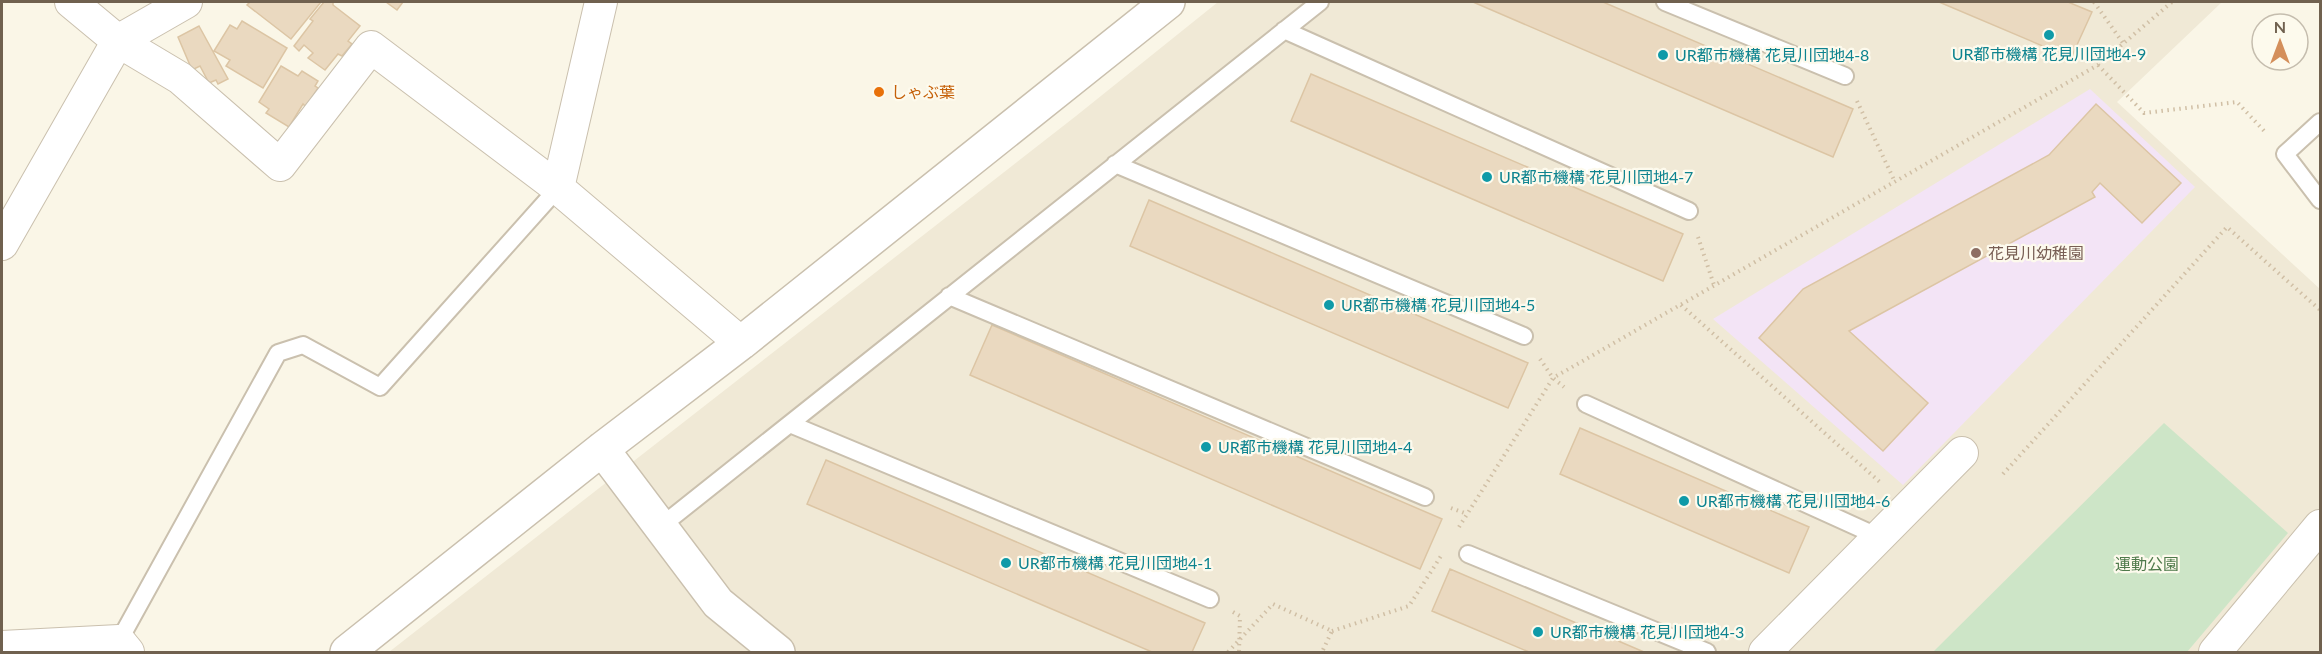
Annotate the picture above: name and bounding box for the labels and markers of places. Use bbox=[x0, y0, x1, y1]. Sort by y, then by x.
marker: UR都市機構 花見川団地4-9 bbox=[2042, 28, 2056, 42]
place label: UR都市機構 花見川団地4-9 bbox=[1952, 44, 2146, 63]
place label: UR都市機構 花見川団地4-8 bbox=[1675, 45, 1869, 64]
marker: UR都市機構 花見川団地4-8 bbox=[1656, 48, 1670, 62]
place label: しゃぶ葉 bbox=[891, 82, 955, 101]
marker: しゃぶ葉 bbox=[872, 85, 886, 99]
place label: UR都市機構 花見川団地4-7 bbox=[1499, 167, 1693, 186]
marker: UR都市機構 花見川団地4-7 bbox=[1480, 170, 1494, 184]
place label: 花見川幼稚園 bbox=[1988, 243, 2084, 262]
marker: 花見川幼稚園 bbox=[1969, 246, 1983, 260]
place label: UR都市機構 花見川団地4-5 bbox=[1341, 295, 1535, 314]
marker: UR都市機構 花見川団地4-5 bbox=[1322, 298, 1336, 312]
place label: UR都市機構 花見川団地4-4 bbox=[1218, 437, 1412, 456]
marker: UR都市機構 花見川団地4-4 bbox=[1199, 440, 1213, 454]
place label: UR都市機構 花見川団地4-6 bbox=[1696, 491, 1890, 510]
marker: UR都市機構 花見川団地4-6 bbox=[1677, 494, 1691, 508]
place label: UR都市機構 花見川団地4-1 bbox=[1018, 553, 1212, 572]
marker: UR都市機構 花見川団地4-1 bbox=[999, 556, 1013, 570]
place label: UR都市機構 花見川団地4-3 bbox=[1550, 622, 1744, 641]
marker: UR都市機構 花見川団地4-3 bbox=[1531, 625, 1545, 639]

